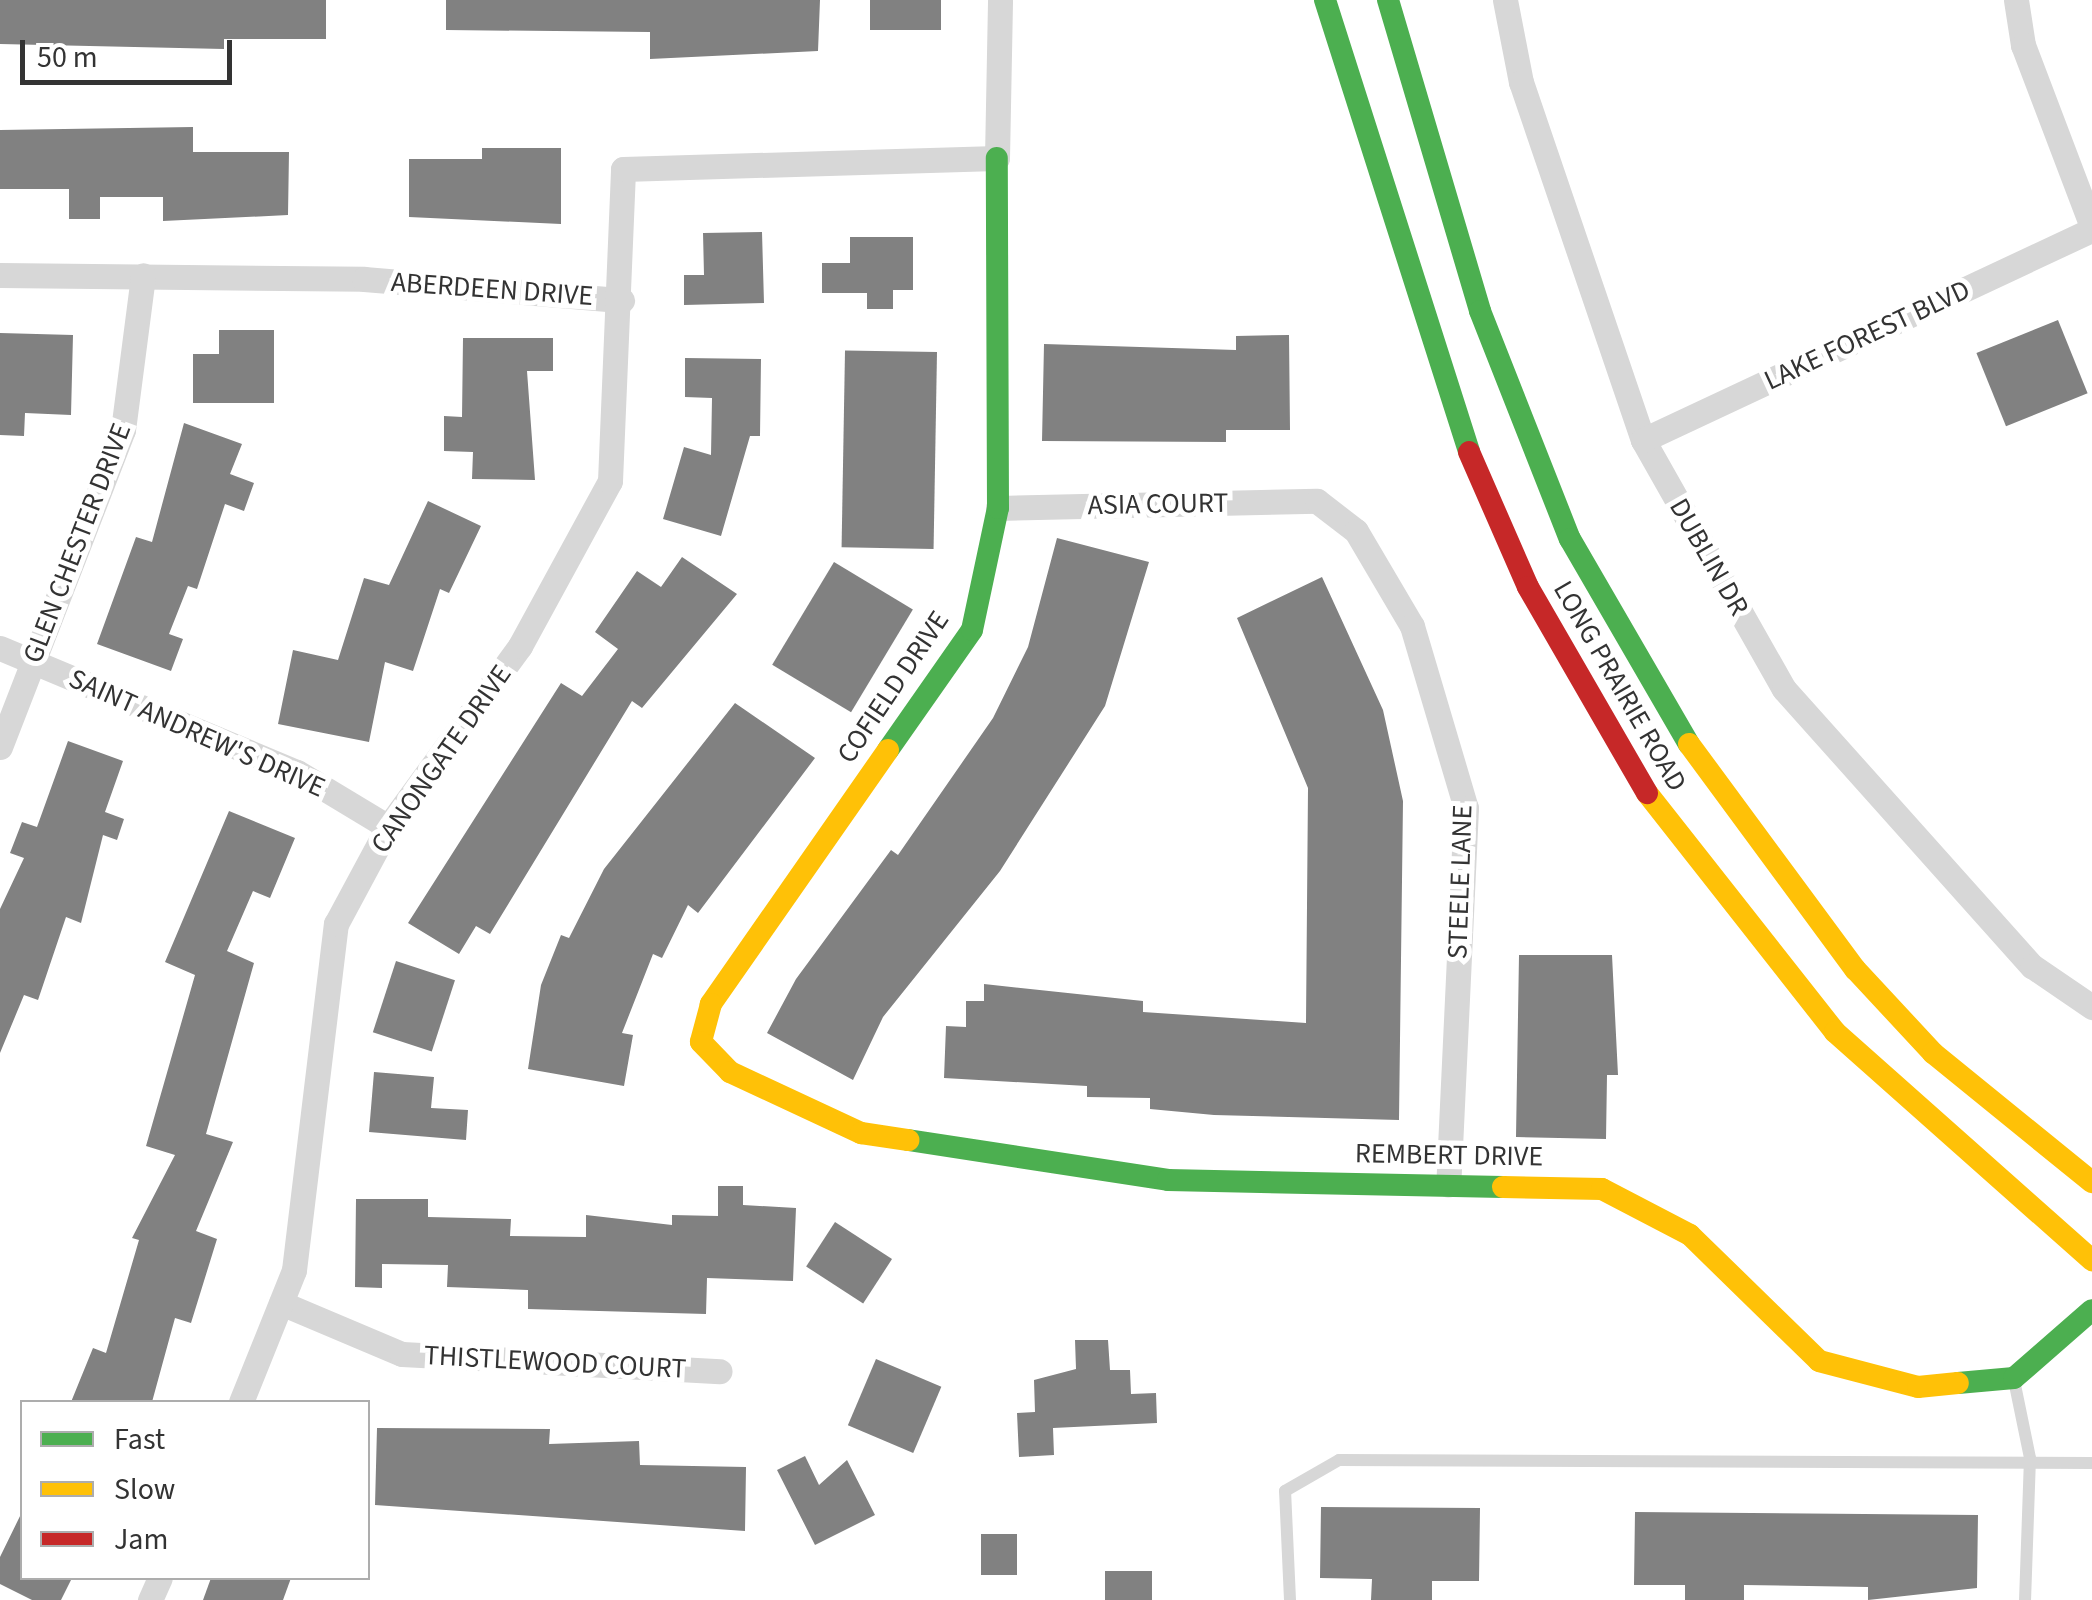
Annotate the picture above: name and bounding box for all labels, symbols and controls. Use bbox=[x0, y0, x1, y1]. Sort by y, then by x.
scale bar bbox=[25, 20, 238, 82]
text: 50 m bbox=[37, 36, 98, 79]
street label: ABERDEEN DRIVE bbox=[390, 265, 594, 313]
street label: LAKE FOREST BLVD bbox=[1759, 273, 1975, 397]
street label: GLEN CHESTER DRIVE bbox=[16, 419, 138, 667]
street label: ASIA COURT bbox=[1087, 486, 1229, 522]
street label: DUBLIN DR bbox=[1662, 492, 1756, 622]
street label: LONG PRAIRIE ROAD bbox=[1546, 575, 1694, 797]
street label: COFIELD DRIVE bbox=[830, 605, 956, 769]
street label: CANONGATE DRIVE bbox=[364, 658, 518, 860]
street label: SAINT ANDREW'S DRIVE bbox=[64, 661, 330, 805]
street label: STEELE LANE bbox=[1441, 804, 1479, 960]
street label: REMBERT DRIVE bbox=[1355, 1137, 1543, 1173]
street label: THISTLEWOOD COURT bbox=[423, 1338, 687, 1386]
legend bbox=[20, 1400, 370, 1580]
text: Fast bbox=[114, 1418, 165, 1461]
text: Slow bbox=[114, 1468, 175, 1511]
text: Jam bbox=[114, 1518, 168, 1561]

